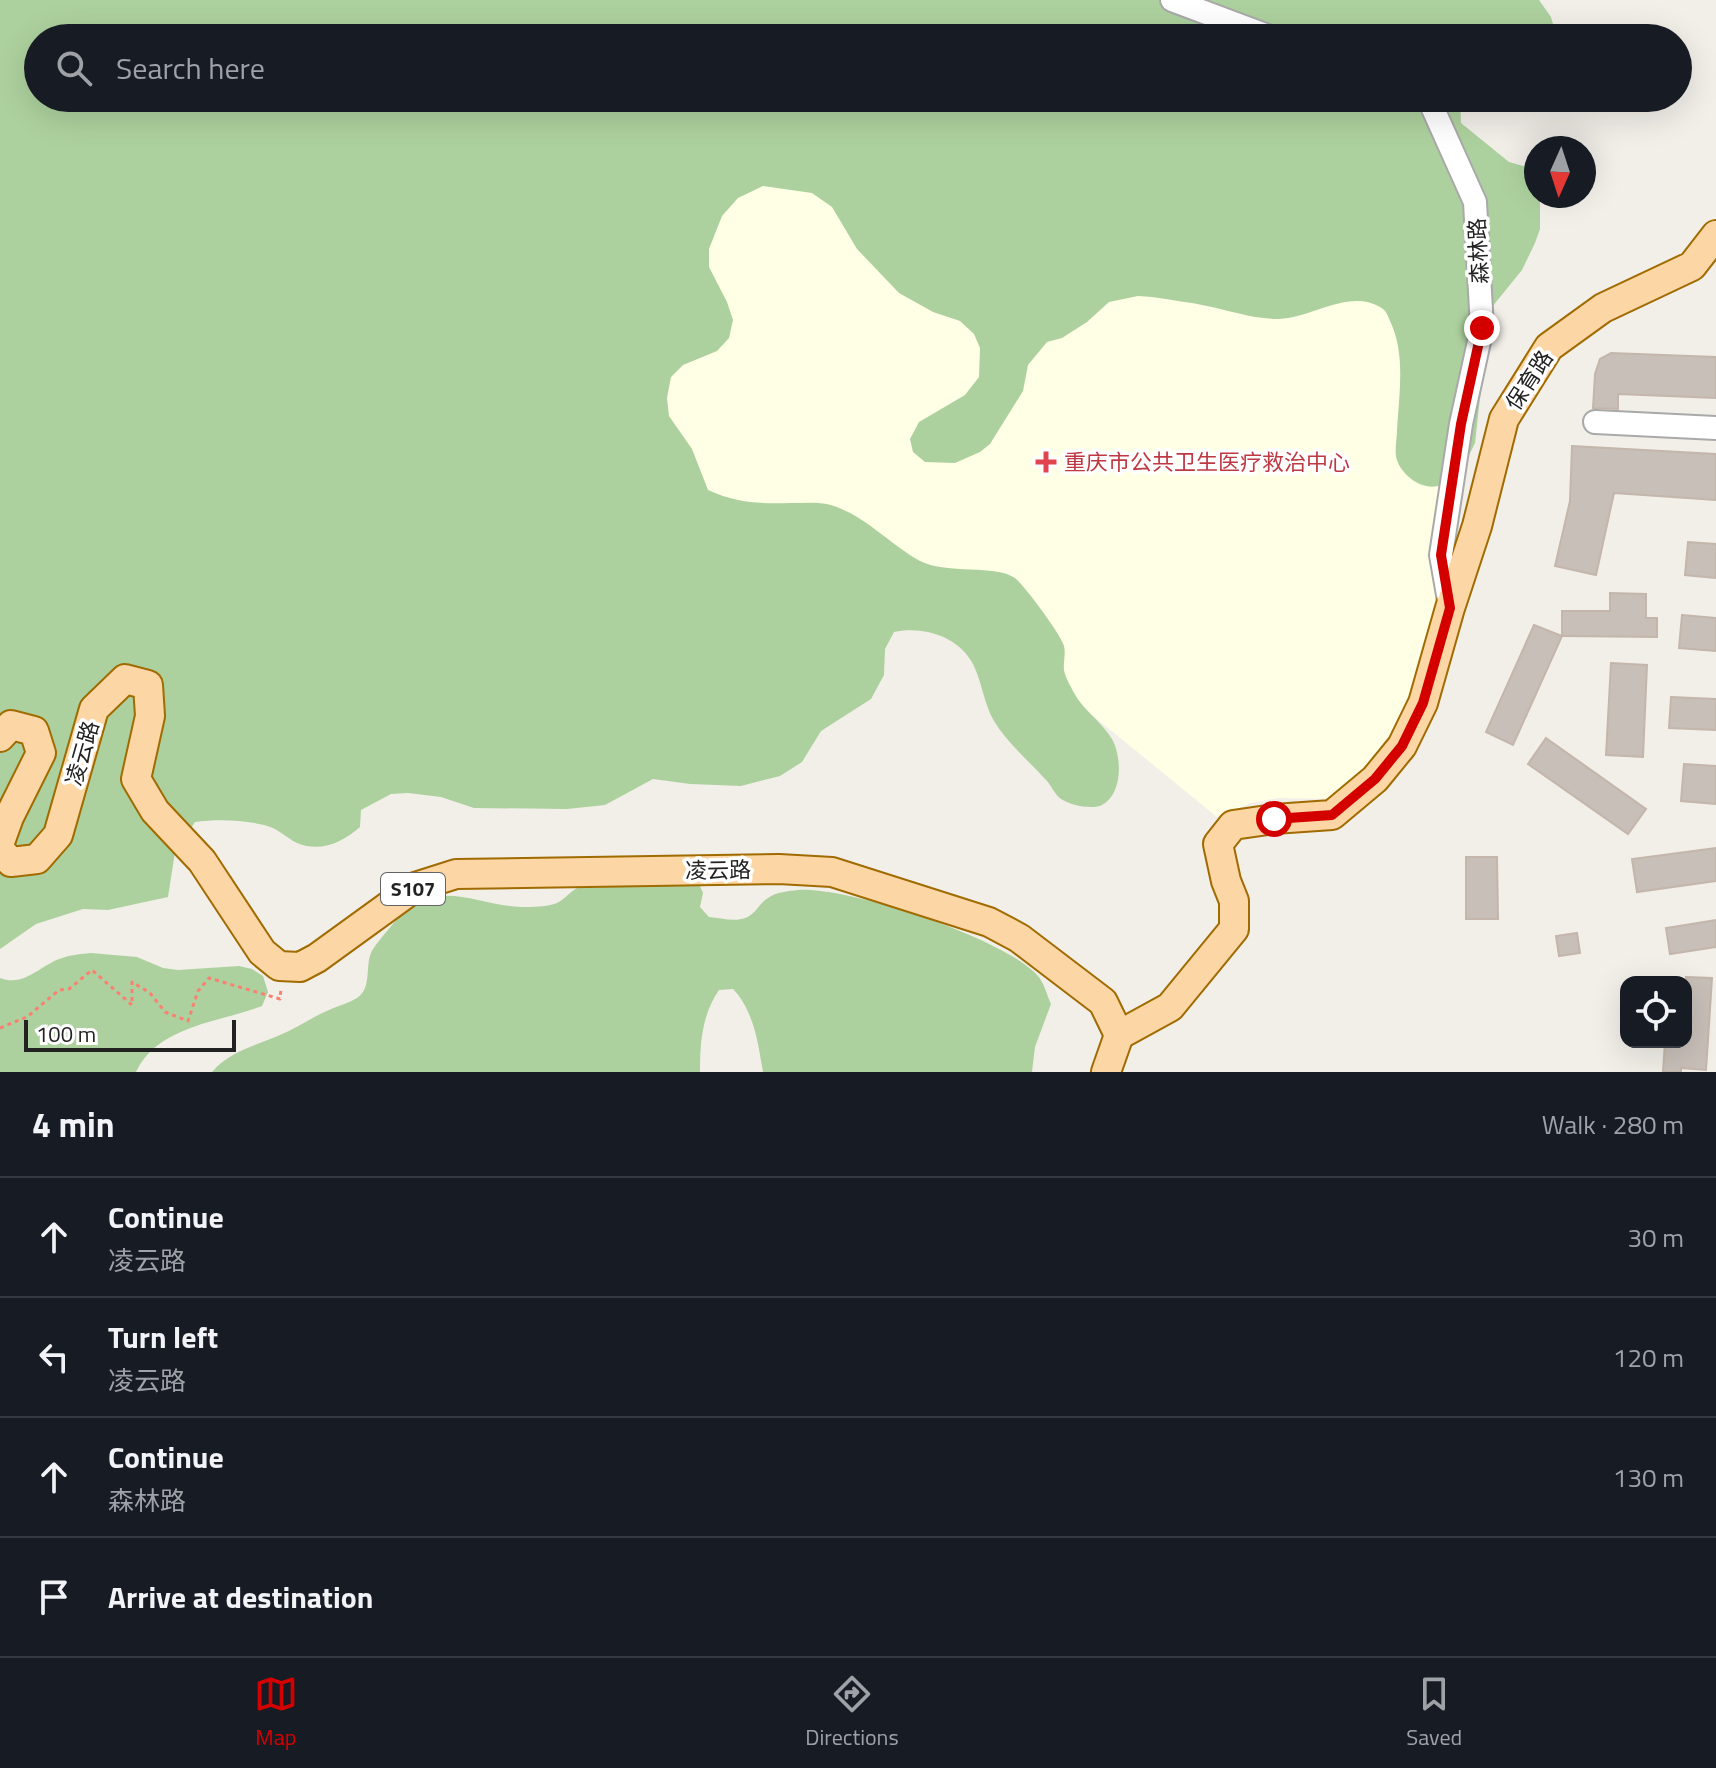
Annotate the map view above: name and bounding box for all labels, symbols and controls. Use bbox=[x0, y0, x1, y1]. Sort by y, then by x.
search box bbox=[24, 24, 1692, 112]
text: Search here bbox=[116, 45, 265, 91]
icon: search bbox=[52, 46, 96, 90]
north arrow bbox=[1524, 136, 1596, 208]
street label: 森林路 bbox=[1459, 217, 1497, 285]
route end bbox=[1464, 310, 1500, 346]
street label: 保育路 bbox=[1497, 343, 1561, 417]
place label: 重庆市公共卫生医疗救治中心 bbox=[1064, 445, 1350, 479]
marker: 重庆市公共卫生医疗救治中心 bbox=[1035, 451, 1057, 473]
street label: 凌云路 bbox=[57, 717, 107, 789]
route start bbox=[1256, 801, 1292, 837]
street label: 凌云路 bbox=[685, 852, 751, 888]
road number: S107 bbox=[381, 873, 445, 905]
map controls bbox=[1620, 976, 1692, 1048]
button: locate bbox=[1620, 976, 1692, 1048]
scale bar bbox=[24, 1016, 236, 1052]
text: 100 m bbox=[36, 1017, 96, 1051]
text: 4 min bbox=[32, 1098, 115, 1150]
text: Walk · 280 m bbox=[1542, 1105, 1684, 1144]
text: Continue bbox=[108, 1194, 224, 1240]
icon: ahead bbox=[32, 1215, 76, 1259]
text: 30 m bbox=[1627, 1218, 1684, 1257]
text: 凌云路 bbox=[108, 1241, 186, 1280]
text: Turn left bbox=[108, 1314, 218, 1360]
icon: left bbox=[32, 1335, 76, 1379]
text: 120 m bbox=[1613, 1338, 1684, 1377]
text: 凌云路 bbox=[108, 1361, 186, 1400]
text: Continue bbox=[108, 1434, 224, 1480]
icon: ahead bbox=[32, 1455, 76, 1499]
text: 130 m bbox=[1613, 1458, 1684, 1497]
text: 森林路 bbox=[108, 1481, 186, 1520]
text: Arrive at destination bbox=[108, 1574, 373, 1620]
icon: arrive bbox=[32, 1575, 76, 1619]
tab: Map bbox=[254, 1672, 298, 1754]
tab: Directions bbox=[805, 1672, 899, 1754]
tab: Saved bbox=[1406, 1672, 1462, 1754]

